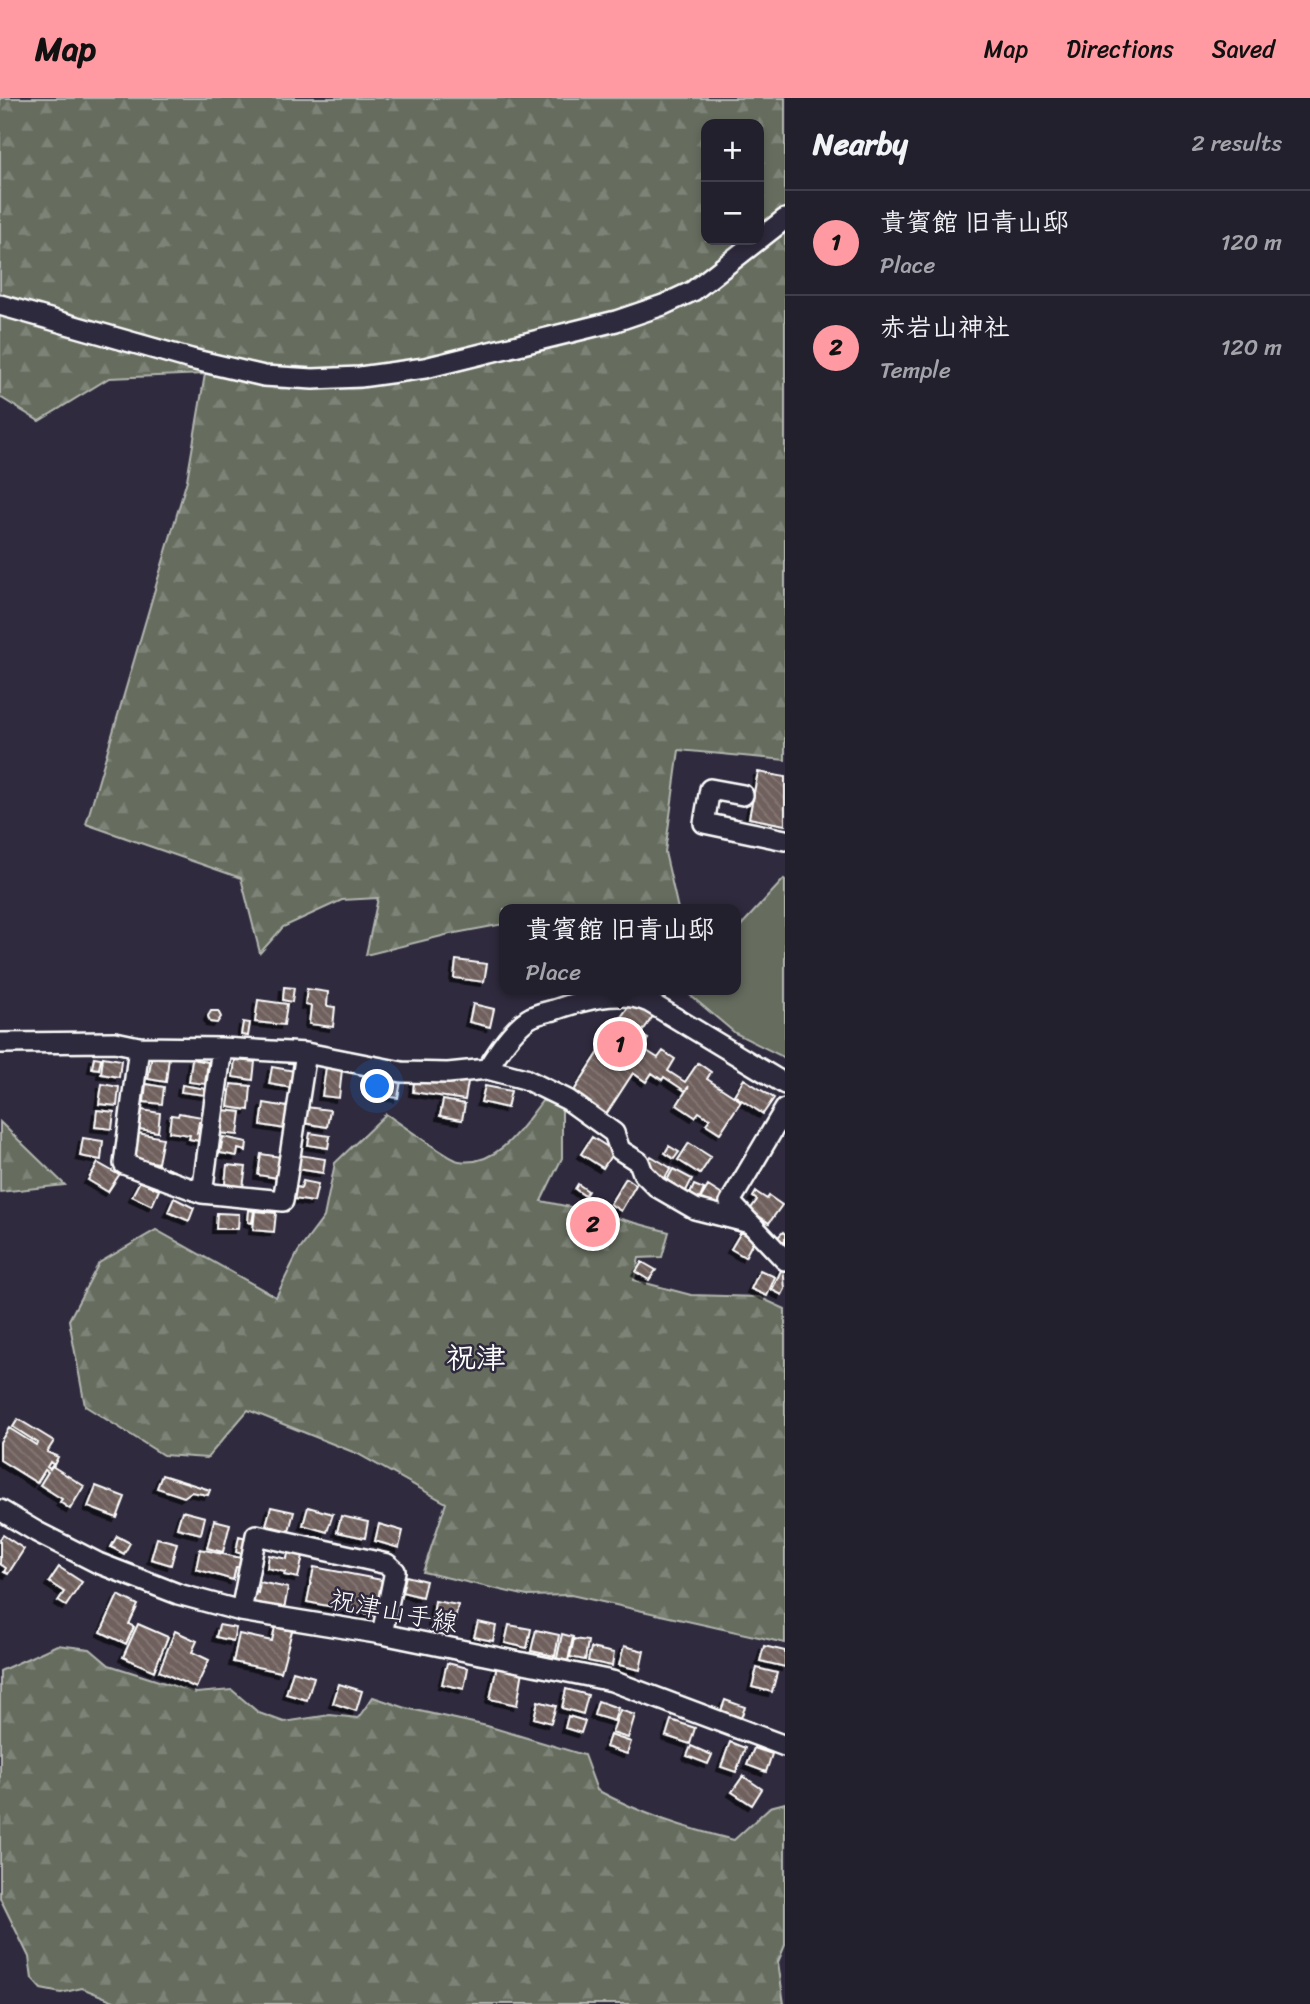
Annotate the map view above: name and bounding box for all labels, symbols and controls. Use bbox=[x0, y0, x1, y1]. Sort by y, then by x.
text: Map bbox=[35, 20, 96, 78]
text: Map bbox=[984, 28, 1028, 70]
text: Directions bbox=[1066, 28, 1174, 70]
text: Saved bbox=[1212, 28, 1275, 70]
text: Nearby bbox=[813, 117, 908, 171]
map controls bbox=[701, 119, 764, 245]
button: + bbox=[701, 119, 764, 182]
text: 2 results bbox=[1191, 123, 1282, 164]
button: − bbox=[701, 182, 764, 245]
text: 貴賓館 旧青山邸 bbox=[880, 199, 1069, 245]
text: 1 bbox=[831, 222, 841, 263]
text: 120 m bbox=[1221, 222, 1282, 263]
text: Place bbox=[880, 245, 935, 286]
text: 赤岩山神社 bbox=[880, 304, 1010, 350]
text: 2 bbox=[829, 327, 843, 368]
text: 120 m bbox=[1221, 327, 1282, 368]
text: Temple bbox=[880, 350, 951, 391]
popup bbox=[499, 904, 741, 995]
text: 貴賓館 旧青山邸 bbox=[526, 906, 714, 952]
text: Place bbox=[526, 952, 581, 993]
pin: 1 bbox=[597, 1018, 643, 1070]
your location bbox=[360, 1069, 394, 1103]
pin: 2 bbox=[570, 1198, 616, 1250]
district label: 祝津 bbox=[446, 1331, 506, 1385]
street label: 祝津山手線 bbox=[326, 1576, 462, 1646]

